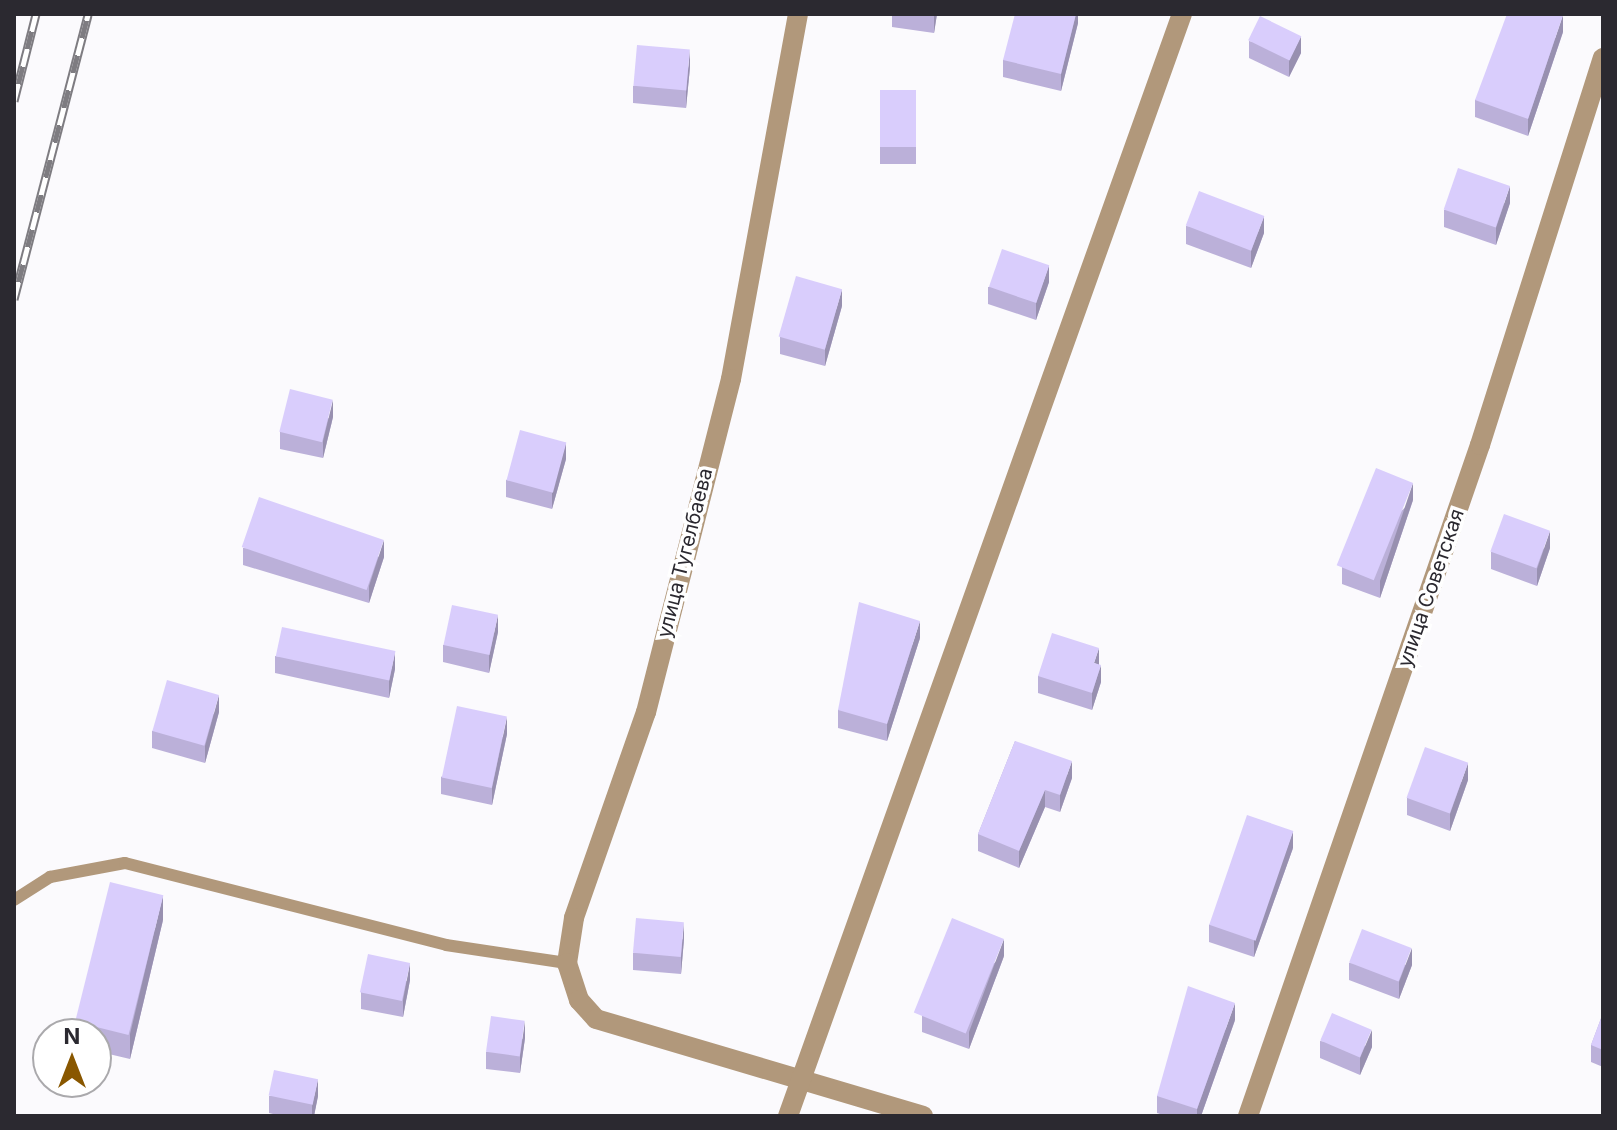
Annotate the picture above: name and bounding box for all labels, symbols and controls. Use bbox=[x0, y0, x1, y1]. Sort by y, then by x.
street label: улица Тугелбаева bbox=[652, 466, 718, 640]
street label: улица Советская bbox=[1393, 506, 1469, 670]
north arrow bbox=[32, 1018, 112, 1098]
text: N bbox=[64, 1023, 80, 1049]

